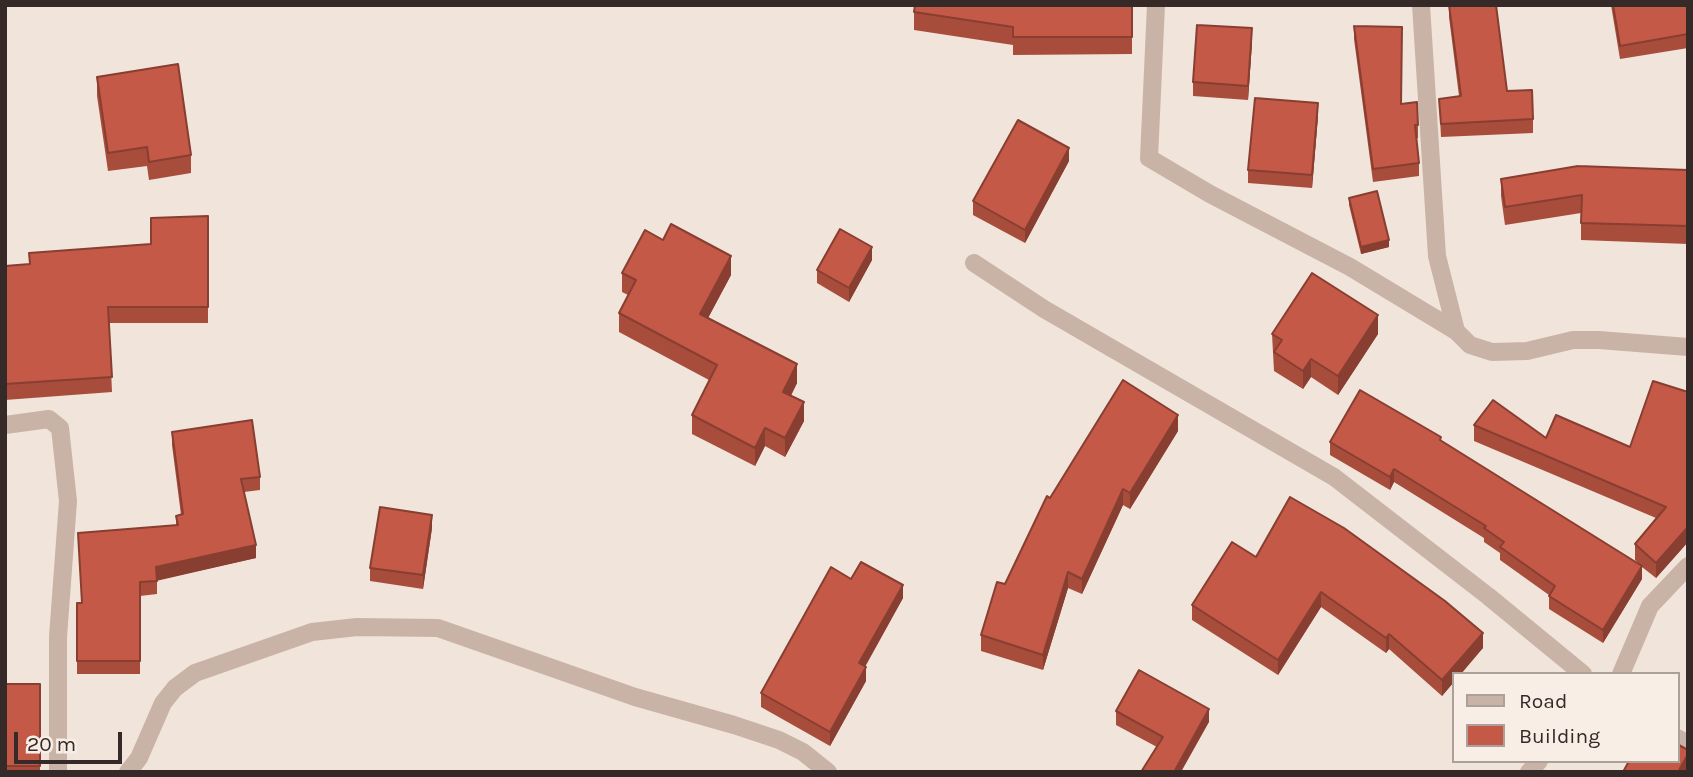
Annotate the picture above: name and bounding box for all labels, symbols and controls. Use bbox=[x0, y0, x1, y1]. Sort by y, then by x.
legend bbox=[1452, 672, 1679, 763]
text: Road bbox=[1519, 689, 1567, 713]
scale bar bbox=[18, 718, 126, 762]
text: Building bbox=[1519, 724, 1600, 748]
text: 20 m bbox=[27, 732, 76, 756]

